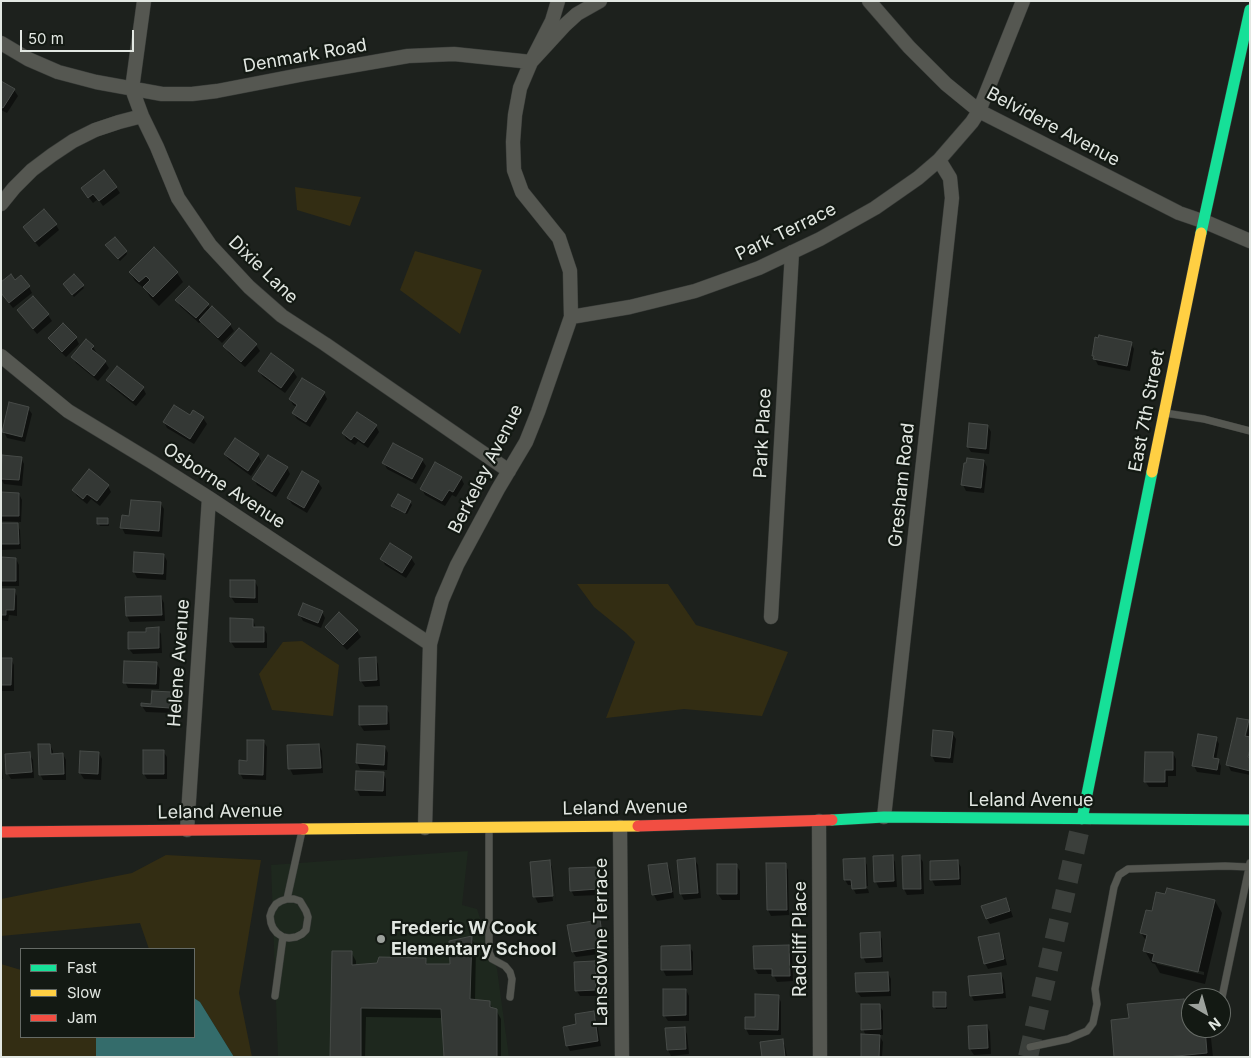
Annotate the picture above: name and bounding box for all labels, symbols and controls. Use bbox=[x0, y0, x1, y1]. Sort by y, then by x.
scale bar bbox=[22, 20, 136, 52]
text: 50 m bbox=[28, 29, 64, 48]
street label: Denmark Road bbox=[241, 34, 369, 78]
street label: Belvidere Avenue bbox=[983, 83, 1123, 171]
street label: Park Terrace bbox=[732, 198, 840, 266]
street label: Dixie Lane bbox=[224, 231, 302, 309]
street label: East 7th Street bbox=[1125, 348, 1169, 474]
street label: Park Place bbox=[750, 387, 776, 479]
street label: Berkeley Avenue bbox=[444, 401, 528, 537]
street label: Gresham Road bbox=[885, 422, 919, 548]
street label: Osborne Avenue bbox=[159, 438, 289, 534]
street label: Helene Avenue bbox=[164, 598, 194, 728]
street label: Leland Avenue bbox=[968, 790, 1094, 812]
street label: Leland Avenue bbox=[562, 796, 688, 820]
street label: Leland Avenue bbox=[157, 800, 283, 824]
street label: Lansdowne Terrace bbox=[591, 858, 613, 1026]
street label: Radcliff Place bbox=[790, 881, 812, 997]
place label: Frederic W Cook Elementary School bbox=[391, 918, 556, 961]
marker: Frederic W Cook Elementary School bbox=[375, 933, 387, 945]
legend bbox=[20, 948, 195, 1038]
text: Fast bbox=[67, 958, 97, 977]
text: Slow bbox=[67, 983, 101, 1002]
north arrow bbox=[1181, 988, 1231, 1038]
text: Jam bbox=[67, 1008, 97, 1027]
text: N bbox=[1205, 1014, 1224, 1034]

